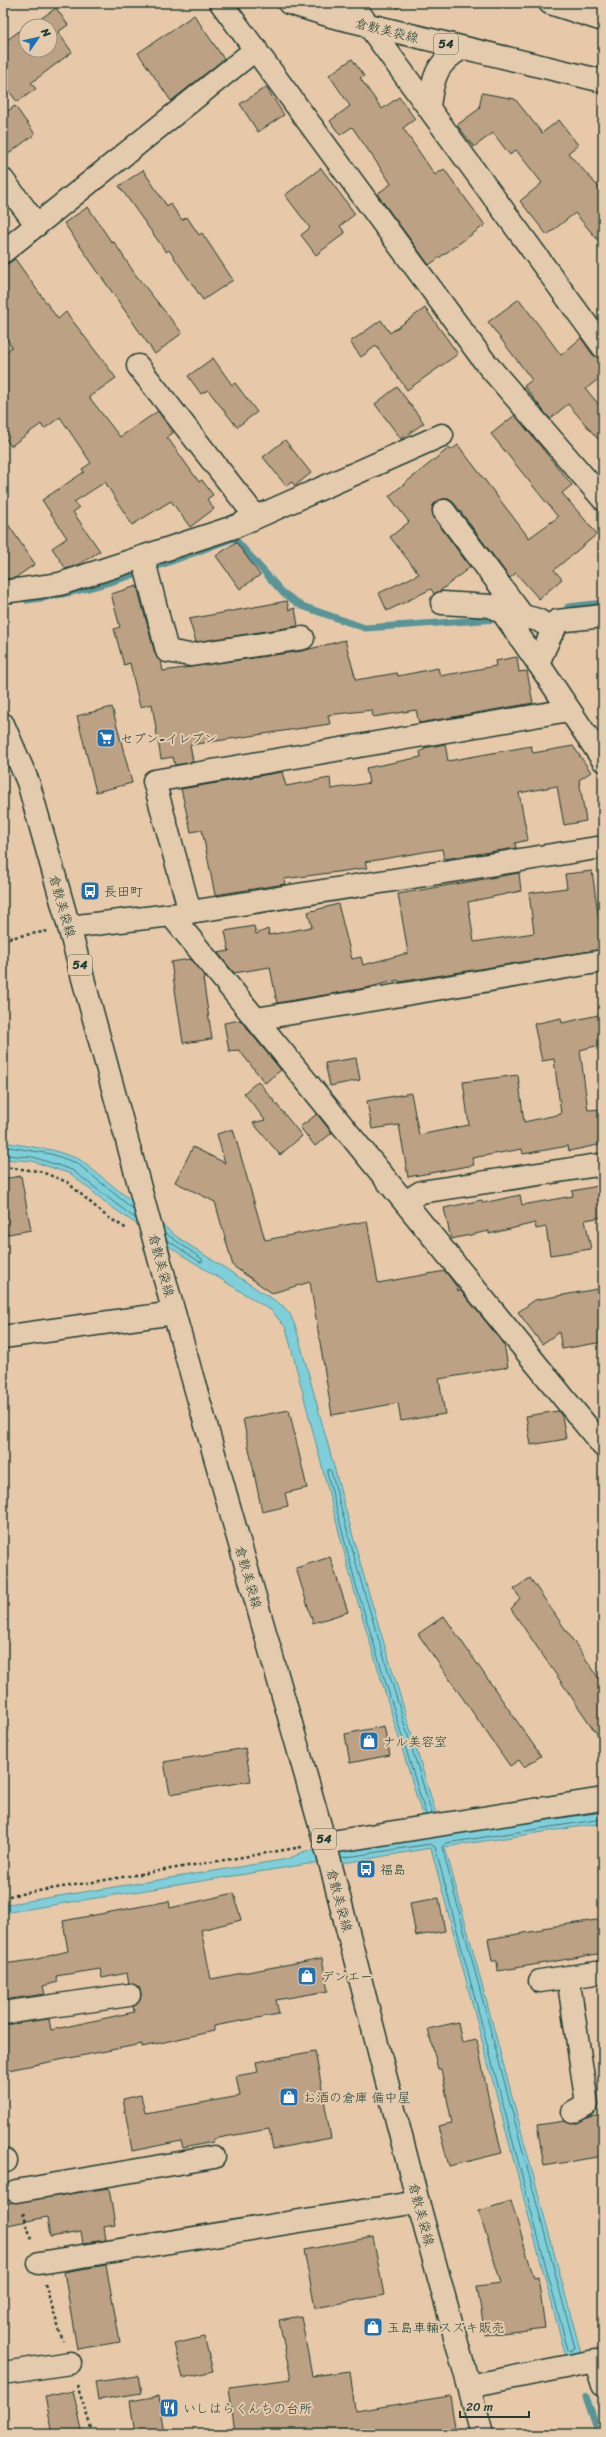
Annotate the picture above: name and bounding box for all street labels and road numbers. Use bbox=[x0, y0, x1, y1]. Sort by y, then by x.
street label: 倉敷美袋線 bbox=[353, 11, 422, 50]
road number: 54 bbox=[434, 34, 458, 54]
street label: 倉敷美袋線 bbox=[43, 872, 83, 942]
road number: 54 bbox=[68, 955, 92, 975]
street label: 倉敷美袋線 bbox=[142, 1231, 181, 1300]
street label: 倉敷美袋線 bbox=[229, 1543, 269, 1613]
road number: 54 bbox=[312, 1829, 336, 1849]
street label: 倉敷美袋線 bbox=[320, 1866, 359, 1935]
street label: 倉敷美袋線 bbox=[402, 2180, 441, 2249]

